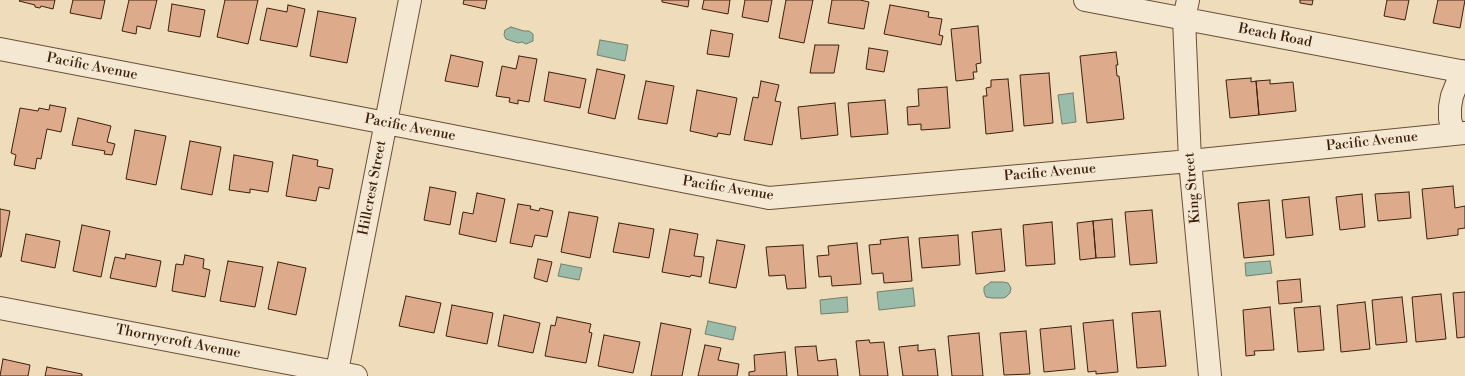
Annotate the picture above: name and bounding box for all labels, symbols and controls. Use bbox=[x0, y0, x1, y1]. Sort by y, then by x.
street label: Beach Road bbox=[1237, 21, 1313, 51]
street label: Pacific Avenue bbox=[45, 50, 139, 84]
street label: Pacific Avenue bbox=[363, 111, 457, 145]
street label: Pacific Avenue bbox=[1325, 129, 1419, 155]
street label: Hillcrest Street bbox=[356, 139, 390, 237]
street label: King Street bbox=[1182, 152, 1204, 224]
street label: Pacific Avenue bbox=[1003, 161, 1097, 185]
street label: Pacific Avenue bbox=[681, 173, 775, 205]
street label: Thornycroft Avenue bbox=[114, 322, 242, 362]

